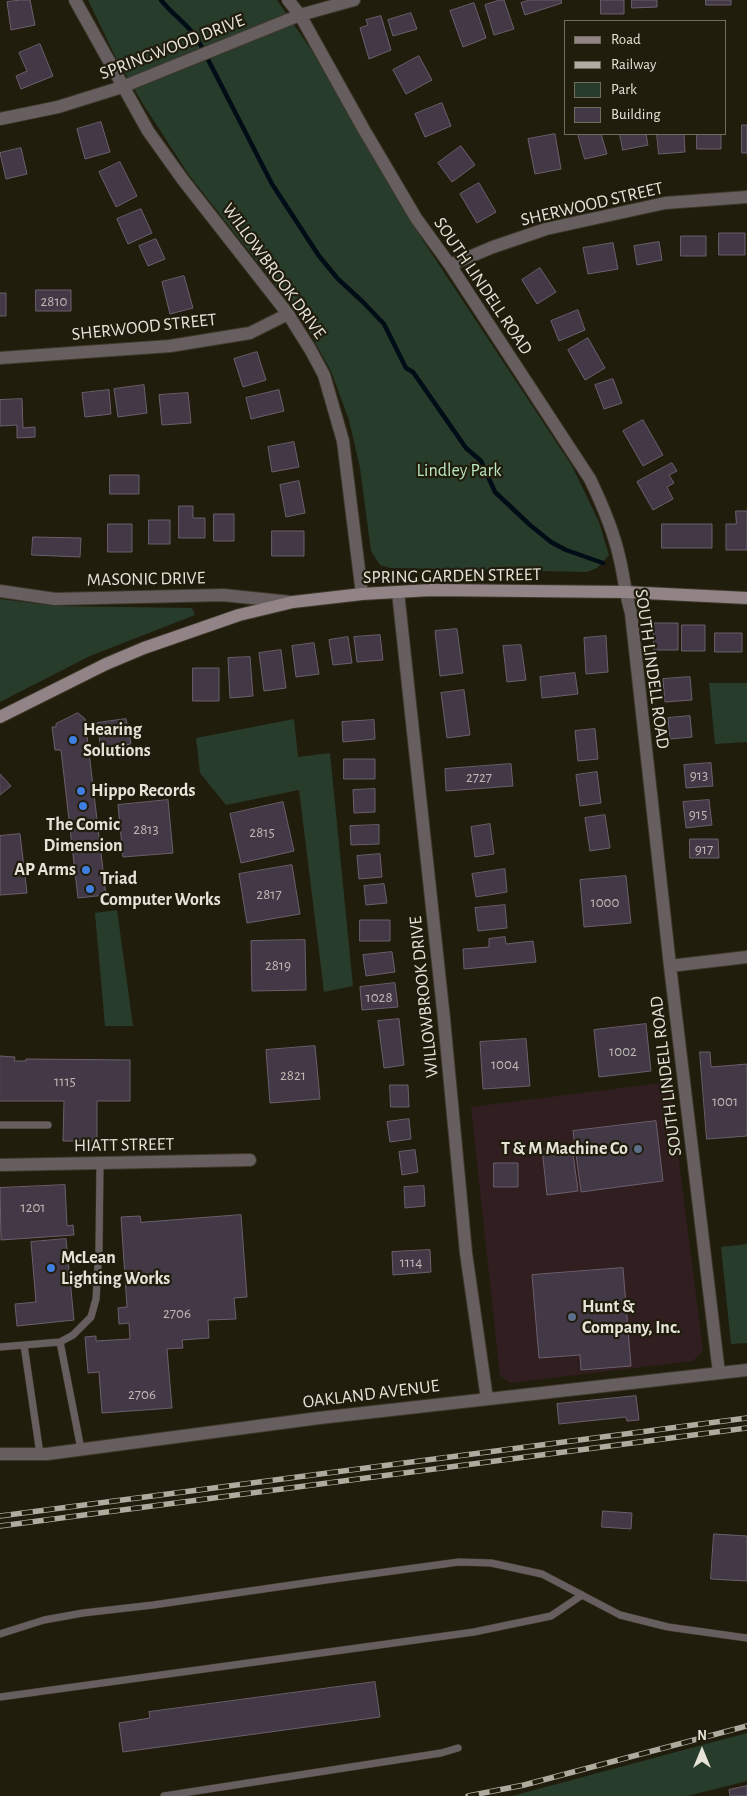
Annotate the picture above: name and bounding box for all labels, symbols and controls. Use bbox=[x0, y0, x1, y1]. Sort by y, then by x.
street label: SPRINGWOOD DRIVE bbox=[96, 9, 248, 85]
legend bbox=[564, 20, 727, 135]
text: Road bbox=[611, 32, 641, 47]
text: Railway bbox=[611, 57, 656, 72]
text: Park bbox=[611, 82, 637, 97]
text: Building bbox=[611, 107, 661, 122]
street label: SHERWOOD STREET bbox=[519, 177, 665, 231]
street label: WILLOWBROOK DRIVE bbox=[217, 199, 331, 343]
street label: SOUTH LINDELL ROAD bbox=[429, 213, 537, 359]
house number: 2810 bbox=[40, 292, 68, 310]
street label: SHERWOOD STREET bbox=[71, 309, 217, 345]
park label: Lindley Park bbox=[417, 460, 501, 482]
street label: SPRING GARDEN STREET bbox=[363, 564, 541, 588]
street label: MASONIC DRIVE bbox=[87, 567, 205, 591]
street label: SOUTH LINDELL ROAD bbox=[630, 588, 674, 750]
place label: Hearing Solutions bbox=[83, 719, 151, 762]
marker: Hearing Solutions bbox=[67, 734, 79, 746]
house number: 913 bbox=[690, 766, 708, 784]
house number: 2727 bbox=[466, 768, 492, 786]
place label: Hippo Records bbox=[91, 780, 195, 802]
marker: Hippo Records bbox=[75, 785, 87, 797]
marker: The Comic Dimension bbox=[77, 800, 89, 812]
house number: 915 bbox=[689, 805, 707, 823]
place label: The Comic Dimension bbox=[44, 814, 122, 856]
house number: 2813 bbox=[133, 820, 159, 838]
house number: 2815 bbox=[249, 823, 275, 841]
house number: 917 bbox=[695, 840, 713, 858]
place label: AP Arms bbox=[14, 859, 76, 881]
marker: AP Arms bbox=[80, 864, 92, 876]
place label: Triad Computer Works bbox=[100, 868, 221, 911]
marker: Triad Computer Works bbox=[84, 883, 96, 895]
house number: 2817 bbox=[256, 885, 282, 903]
house number: 1000 bbox=[591, 893, 619, 911]
street label: WILLOWBROOK DRIVE bbox=[405, 915, 443, 1079]
house number: 2819 bbox=[265, 956, 291, 974]
house number: 1028 bbox=[365, 988, 393, 1006]
street label: SOUTH LINDELL ROAD bbox=[645, 995, 687, 1157]
house number: 1002 bbox=[609, 1042, 637, 1060]
house number: 1004 bbox=[491, 1055, 519, 1073]
house number: 2821 bbox=[280, 1066, 306, 1084]
house number: 1115 bbox=[54, 1072, 76, 1090]
house number: 1001 bbox=[712, 1092, 738, 1110]
street label: HIATT STREET bbox=[74, 1133, 174, 1157]
place label: T & M Machine Co bbox=[501, 1138, 628, 1160]
marker: T & M Machine Co bbox=[632, 1143, 644, 1155]
house number: 1201 bbox=[20, 1198, 46, 1216]
place label: McLean Lighting Works bbox=[61, 1247, 170, 1290]
house number: 1114 bbox=[400, 1253, 422, 1271]
marker: McLean Lighting Works bbox=[45, 1262, 57, 1274]
place label: Hunt & Company, Inc. bbox=[582, 1296, 681, 1338]
house number: 2706 bbox=[163, 1304, 191, 1322]
marker: Hunt & Company, Inc. bbox=[566, 1311, 578, 1323]
street label: OAKLAND AVENUE bbox=[302, 1375, 440, 1413]
house number: 2706 bbox=[128, 1385, 156, 1403]
north arrow bbox=[677, 1726, 727, 1776]
text: N bbox=[697, 1729, 707, 1743]

